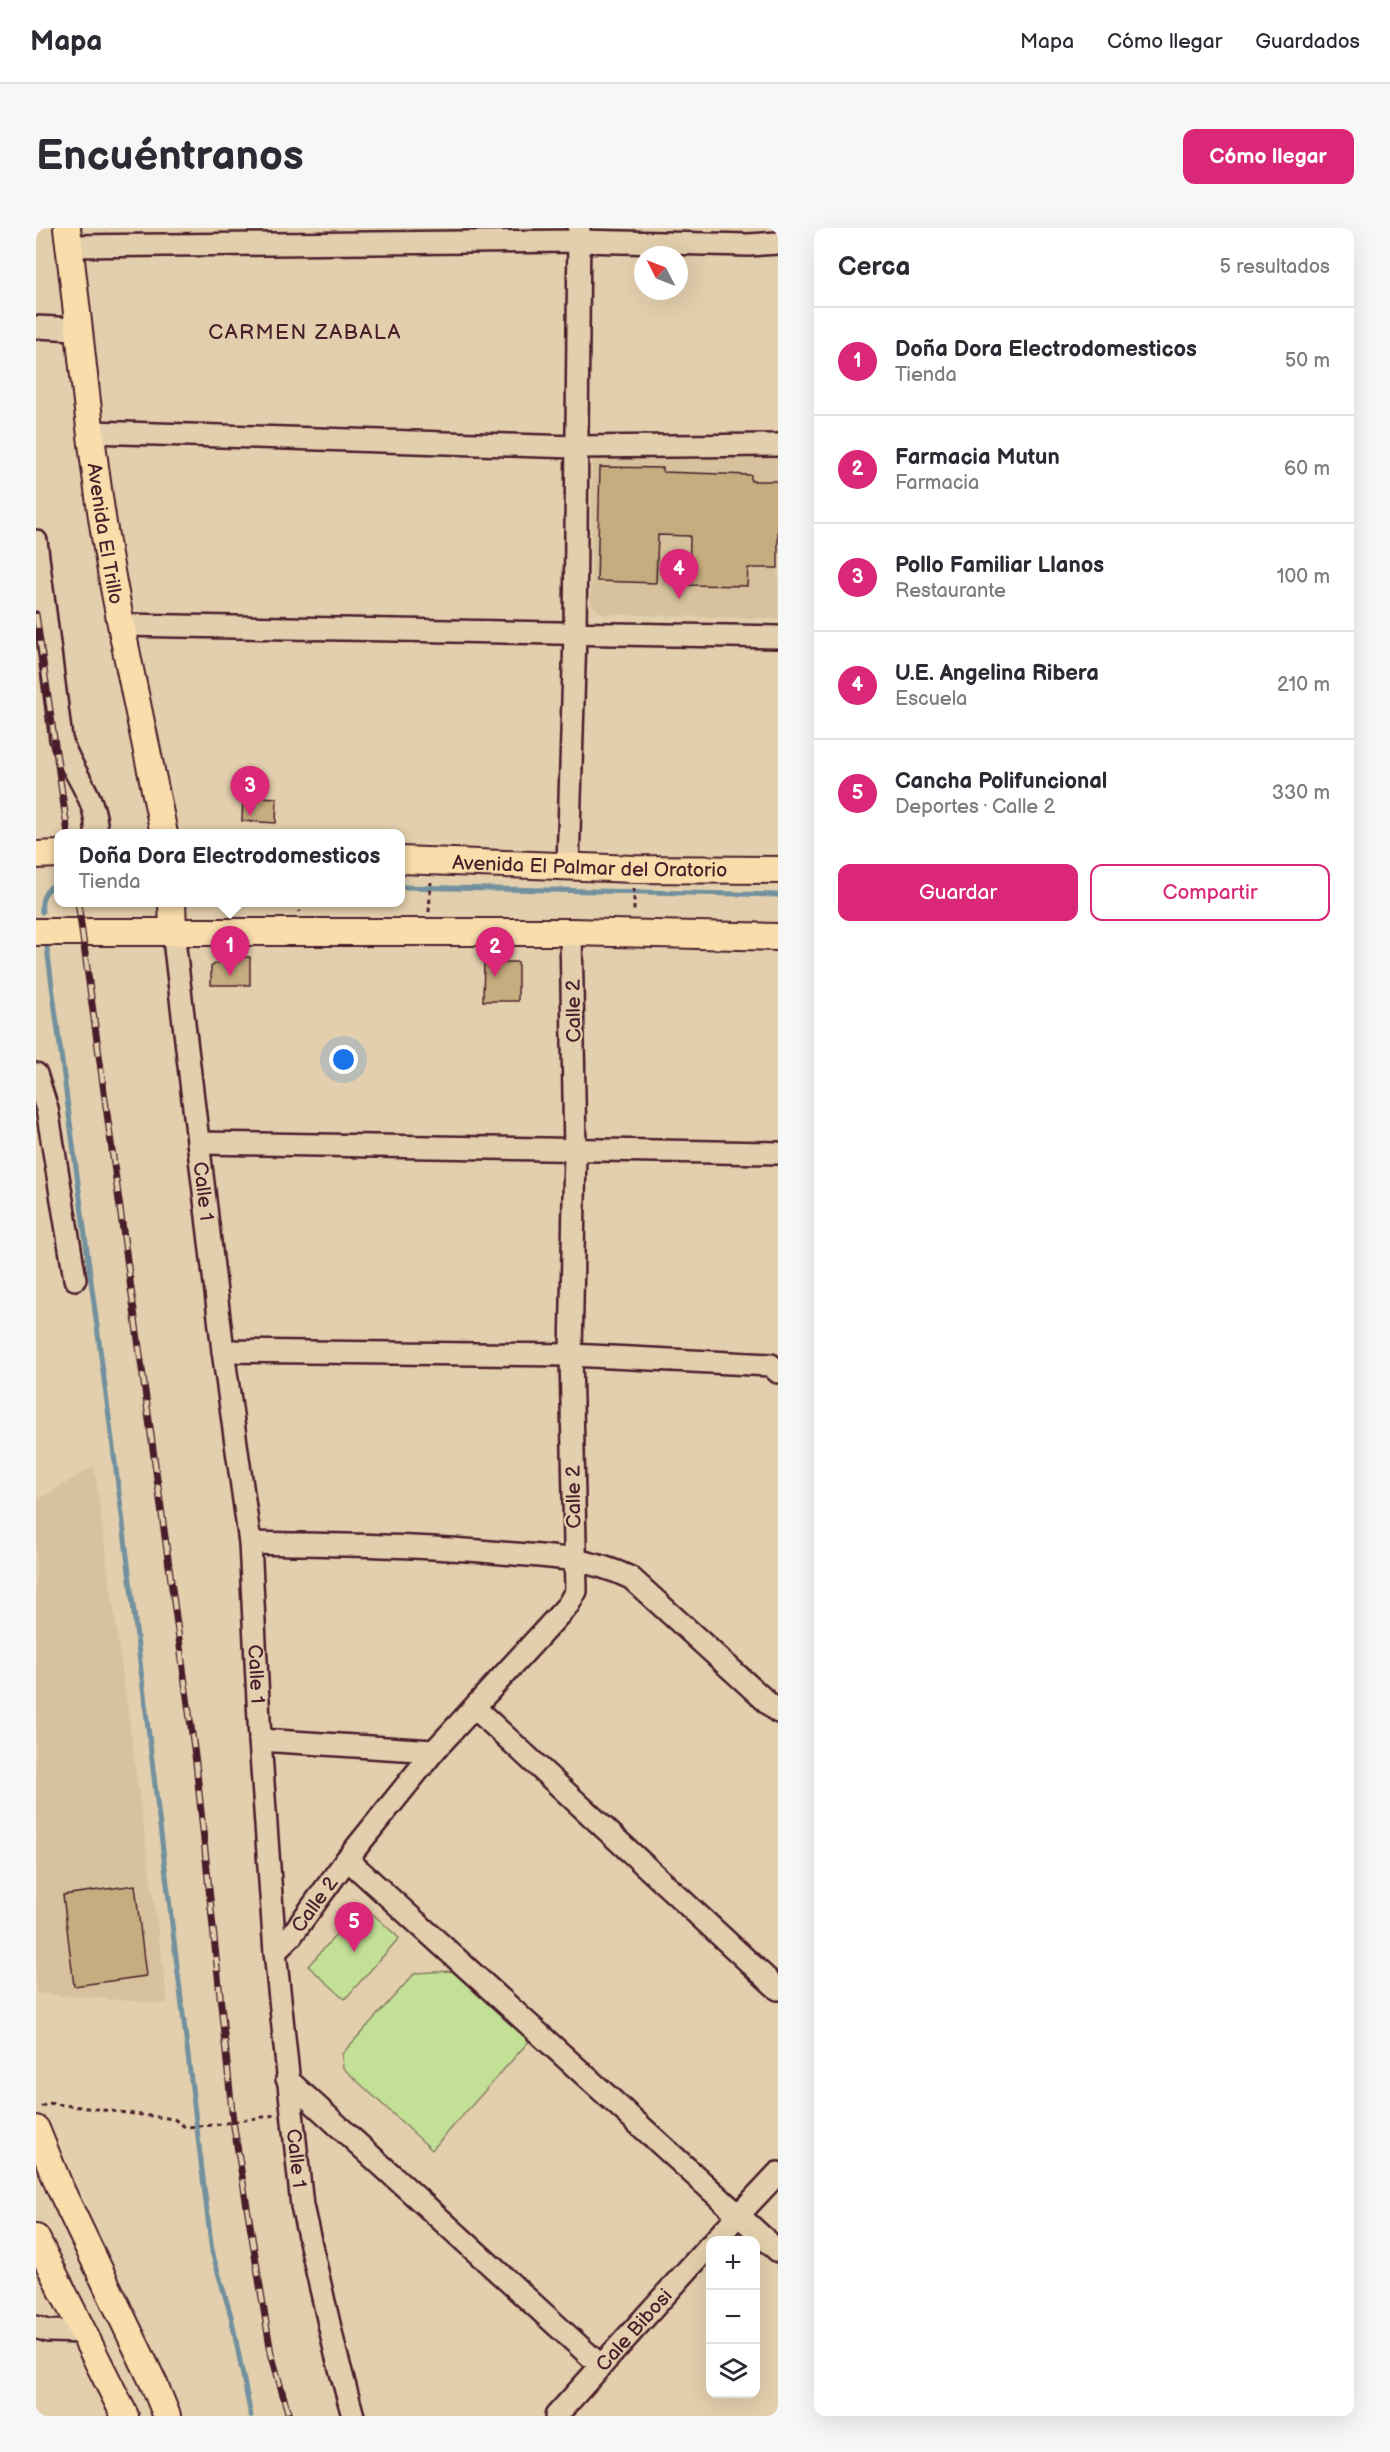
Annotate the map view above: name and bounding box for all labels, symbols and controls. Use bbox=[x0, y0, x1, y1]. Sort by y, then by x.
text: Mapa bbox=[30, 25, 102, 58]
text: Mapa bbox=[1020, 29, 1074, 54]
text: Cómo llegar bbox=[1107, 29, 1222, 54]
text: Guardados bbox=[1255, 29, 1360, 54]
button: Cómo llegar bbox=[1183, 129, 1354, 184]
text: Encuéntranos bbox=[36, 131, 304, 182]
north arrow bbox=[634, 246, 688, 300]
text: Cerca bbox=[838, 252, 910, 283]
text: 5 resultados bbox=[1219, 255, 1330, 279]
district label: CARMEN ZABALA bbox=[208, 320, 402, 345]
text: Doña Dora Electrodomesticos bbox=[895, 336, 1197, 363]
text: 1 bbox=[853, 349, 862, 373]
text: 50 m bbox=[1285, 349, 1330, 373]
text: Tienda bbox=[895, 363, 957, 387]
text: Farmacia Mutun bbox=[895, 444, 1060, 471]
text: 2 bbox=[852, 457, 863, 481]
text: 60 m bbox=[1284, 457, 1330, 481]
street label: Avenida El Trillo bbox=[81, 462, 128, 606]
text: Farmacia bbox=[895, 471, 979, 495]
pin: 4 bbox=[660, 550, 698, 599]
text: Pollo Familiar Llanos bbox=[895, 552, 1104, 579]
text: 3 bbox=[852, 565, 863, 589]
text: 100 m bbox=[1277, 565, 1330, 589]
text: Restaurante bbox=[895, 579, 1006, 603]
text: U.E. Angelina Ribera bbox=[895, 660, 1099, 687]
text: 4 bbox=[852, 673, 863, 697]
text: 210 m bbox=[1277, 673, 1330, 697]
text: Escuela bbox=[895, 687, 967, 711]
pin: 3 bbox=[230, 766, 270, 816]
text: Cancha Polifuncional bbox=[895, 768, 1107, 795]
text: 5 bbox=[852, 781, 863, 805]
text: 330 m bbox=[1272, 781, 1330, 805]
text: Deportes · Calle 2 bbox=[895, 795, 1055, 819]
popup bbox=[54, 829, 405, 907]
text: Doña Dora Electrodomesticos bbox=[79, 843, 380, 870]
street label: Avenida El Palmar del Oratorio bbox=[452, 851, 727, 883]
button: Guardar bbox=[838, 864, 1078, 921]
button: Compartir bbox=[1090, 864, 1330, 921]
text: Tienda bbox=[79, 870, 140, 894]
pin: 1 bbox=[210, 926, 250, 976]
pin: 2 bbox=[476, 928, 514, 977]
street label: Calle 2 bbox=[561, 979, 587, 1043]
your location bbox=[329, 1045, 358, 1074]
street label: Calle 1 bbox=[188, 1160, 218, 1222]
street label: Calle 2 bbox=[561, 1465, 587, 1529]
street label: Calle 1 bbox=[242, 1644, 269, 1704]
street label: Calle 2 bbox=[287, 1872, 343, 1937]
pin: 5 bbox=[334, 1902, 374, 1952]
street label: Calle 1 bbox=[281, 2128, 311, 2189]
map controls bbox=[706, 2236, 760, 2398]
button: + bbox=[706, 2236, 760, 2290]
street label: Cale Bibosi bbox=[591, 2284, 678, 2377]
button: − bbox=[706, 2290, 760, 2344]
button: layers bbox=[706, 2344, 760, 2398]

